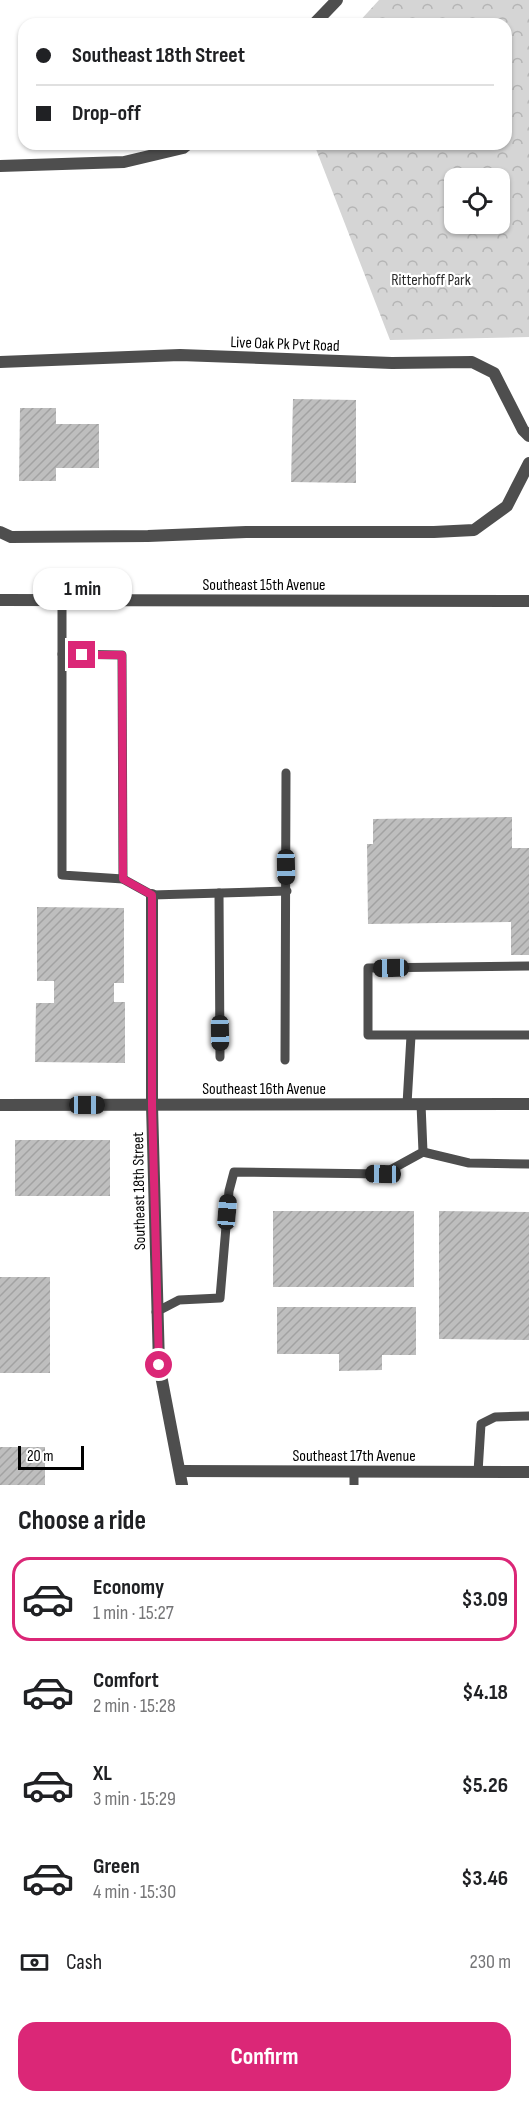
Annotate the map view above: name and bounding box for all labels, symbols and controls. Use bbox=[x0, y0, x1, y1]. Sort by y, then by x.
text: Southeast 18th Street bbox=[72, 42, 245, 69]
text: Drop-off bbox=[72, 100, 141, 127]
map controls bbox=[444, 168, 510, 234]
button: locate bbox=[444, 168, 510, 234]
park label: Ritterhoff Park bbox=[391, 271, 471, 290]
street label: Live Oak Pk Pvt Road bbox=[230, 333, 340, 356]
callout: 1 min bbox=[32, 568, 132, 610]
street label: Southeast 15th Avenue bbox=[202, 576, 326, 595]
text: 1 min bbox=[64, 577, 101, 601]
route end bbox=[68, 641, 95, 668]
car bbox=[277, 849, 295, 885]
car bbox=[373, 959, 409, 977]
car bbox=[211, 1015, 229, 1051]
street label: Southeast 16th Avenue bbox=[202, 1080, 326, 1099]
car bbox=[69, 1096, 105, 1114]
street label: Southeast 18th Street bbox=[129, 1132, 150, 1250]
car bbox=[365, 1165, 401, 1183]
car bbox=[216, 1193, 238, 1231]
route start bbox=[145, 1351, 172, 1378]
scale bar bbox=[18, 1443, 84, 1470]
text: 20 m bbox=[27, 1447, 54, 1466]
street label: Southeast 17th Avenue bbox=[292, 1447, 416, 1466]
text: Choose a ride bbox=[18, 1505, 146, 1537]
icon: car bbox=[21, 1572, 75, 1626]
text: Economy bbox=[93, 1574, 164, 1601]
text: $3.09 bbox=[461, 1586, 508, 1613]
text: 1 min · 15:27 bbox=[93, 1601, 174, 1625]
icon: car bbox=[21, 1665, 75, 1719]
text: Comfort bbox=[93, 1667, 159, 1694]
text: $4.18 bbox=[462, 1679, 508, 1706]
text: 2 min · 15:28 bbox=[93, 1694, 176, 1718]
icon: car bbox=[21, 1758, 75, 1812]
text: XL bbox=[93, 1760, 112, 1787]
text: $5.26 bbox=[462, 1772, 508, 1799]
text: 3 min · 15:29 bbox=[93, 1787, 176, 1811]
icon: car bbox=[21, 1851, 75, 1905]
text: Green bbox=[93, 1853, 140, 1880]
text: $3.46 bbox=[461, 1865, 508, 1892]
text: 4 min · 15:30 bbox=[93, 1880, 176, 1904]
icon: cash bbox=[18, 1946, 51, 1979]
text: Cash bbox=[66, 1949, 102, 1976]
text: 230 m bbox=[469, 1950, 511, 1974]
button: Confirm bbox=[18, 2022, 511, 2091]

